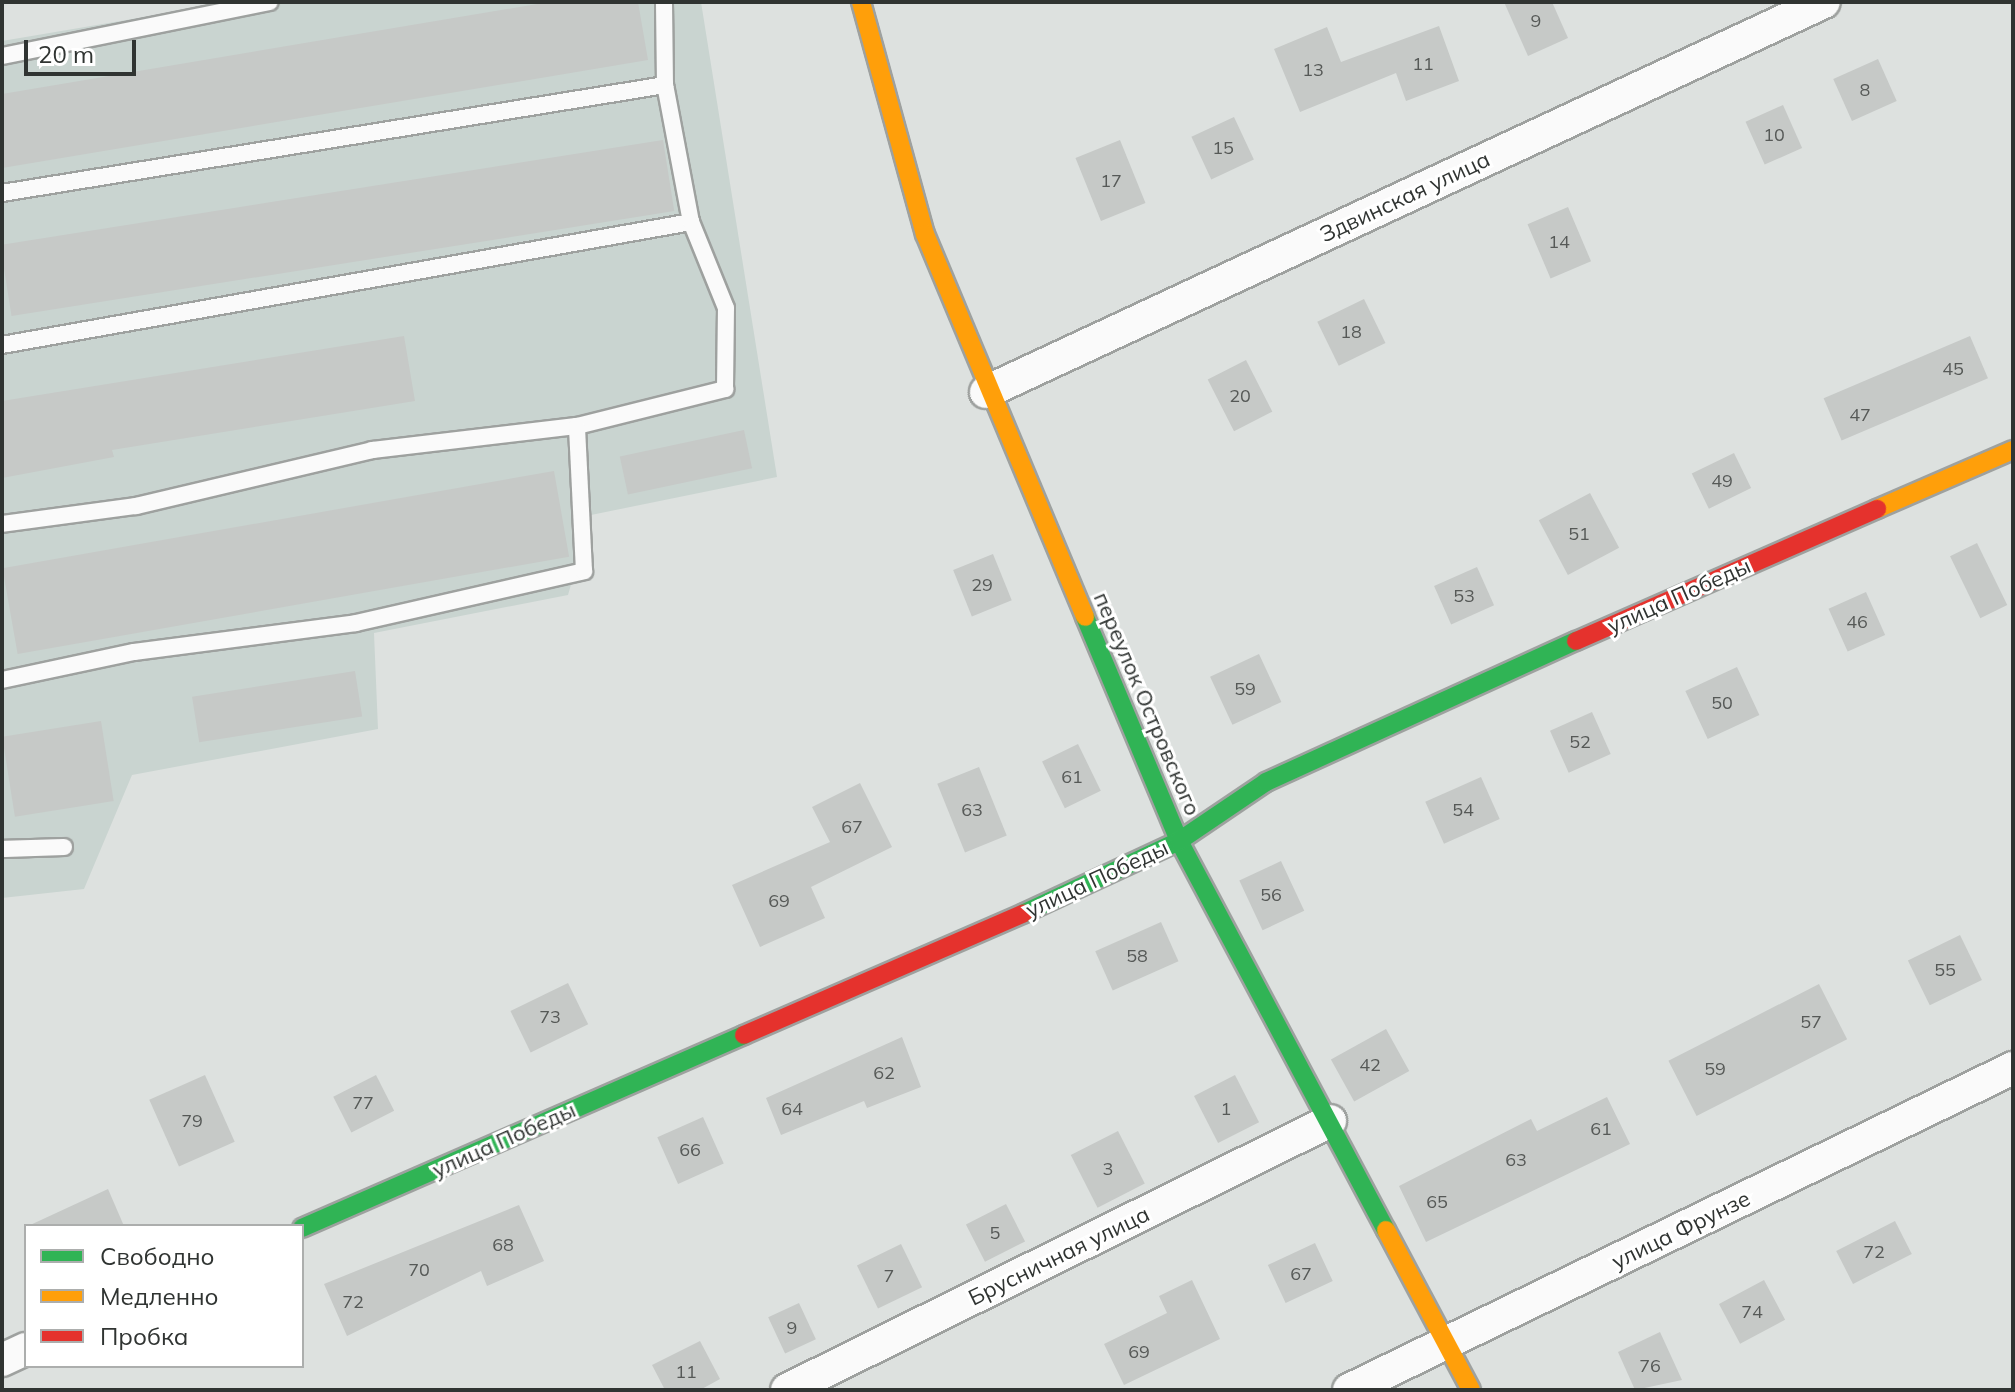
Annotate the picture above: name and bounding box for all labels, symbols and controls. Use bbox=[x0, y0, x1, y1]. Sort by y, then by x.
house number: 9 bbox=[1531, 10, 1541, 32]
scale bar bbox=[28, 24, 140, 74]
text: 20 m bbox=[38, 39, 94, 69]
house number: 11 bbox=[1412, 53, 1434, 75]
house number: 13 bbox=[1302, 59, 1324, 81]
house number: 8 bbox=[1860, 79, 1870, 101]
house number: 10 bbox=[1763, 124, 1785, 146]
house number: 15 bbox=[1212, 137, 1234, 159]
street label: Здвинская улица bbox=[1316, 146, 1494, 248]
house number: 17 bbox=[1100, 170, 1122, 192]
house number: 14 bbox=[1548, 231, 1570, 253]
house number: 18 bbox=[1340, 321, 1362, 343]
house number: 45 bbox=[1942, 358, 1964, 380]
house number: 20 bbox=[1229, 385, 1251, 407]
house number: 47 bbox=[1849, 404, 1871, 426]
house number: 49 bbox=[1711, 470, 1733, 492]
house number: 51 bbox=[1568, 523, 1590, 545]
street label: улица Победы bbox=[1603, 553, 1755, 639]
house number: 29 bbox=[971, 574, 993, 596]
house number: 53 bbox=[1453, 585, 1475, 607]
street label: переулок Островского bbox=[1088, 588, 1206, 820]
house number: 46 bbox=[1846, 611, 1868, 633]
house number: 59 bbox=[1234, 678, 1256, 700]
house number: 50 bbox=[1711, 692, 1733, 714]
house number: 52 bbox=[1569, 731, 1591, 753]
house number: 61 bbox=[1061, 766, 1083, 788]
house number: 63 bbox=[961, 799, 983, 821]
house number: 54 bbox=[1452, 799, 1474, 821]
house number: 67 bbox=[841, 816, 863, 838]
street label: улица Победы bbox=[1022, 834, 1172, 924]
house number: 56 bbox=[1260, 884, 1282, 906]
house number: 69 bbox=[768, 890, 790, 912]
house number: 58 bbox=[1126, 945, 1148, 967]
house number: 55 bbox=[1934, 959, 1956, 981]
house number: 73 bbox=[539, 1006, 561, 1028]
house number: 57 bbox=[1800, 1011, 1822, 1033]
house number: 42 bbox=[1359, 1054, 1381, 1076]
house number: 59 bbox=[1704, 1058, 1726, 1080]
house number: 62 bbox=[873, 1062, 895, 1084]
house number: 77 bbox=[352, 1092, 374, 1114]
street label: улица Победы bbox=[428, 1097, 580, 1183]
house number: 64 bbox=[781, 1098, 803, 1120]
house number: 1 bbox=[1221, 1098, 1231, 1120]
house number: 79 bbox=[181, 1110, 203, 1132]
house number: 61 bbox=[1590, 1118, 1612, 1140]
house number: 66 bbox=[679, 1139, 701, 1161]
house number: 63 bbox=[1505, 1149, 1527, 1171]
house number: 3 bbox=[1103, 1158, 1113, 1180]
street label: улица Фрунзе bbox=[1608, 1185, 1754, 1275]
house number: 65 bbox=[1426, 1191, 1448, 1213]
street label: Брусничная улица bbox=[964, 1201, 1154, 1311]
house number: 5 bbox=[990, 1222, 1000, 1244]
legend bbox=[24, 1224, 304, 1368]
house number: 68 bbox=[492, 1234, 514, 1256]
text: Свободно bbox=[100, 1241, 215, 1271]
house number: 72 bbox=[1863, 1241, 1885, 1263]
house number: 70 bbox=[408, 1259, 430, 1281]
house number: 67 bbox=[1290, 1263, 1312, 1285]
house number: 7 bbox=[884, 1265, 894, 1287]
text: Медленно bbox=[100, 1281, 219, 1311]
house number: 72 bbox=[342, 1291, 364, 1313]
house number: 74 bbox=[1741, 1301, 1763, 1323]
house number: 9 bbox=[787, 1317, 797, 1339]
text: Пробка bbox=[100, 1321, 188, 1351]
house number: 69 bbox=[1128, 1341, 1150, 1363]
house number: 76 bbox=[1639, 1355, 1661, 1377]
house number: 11 bbox=[675, 1361, 697, 1383]

